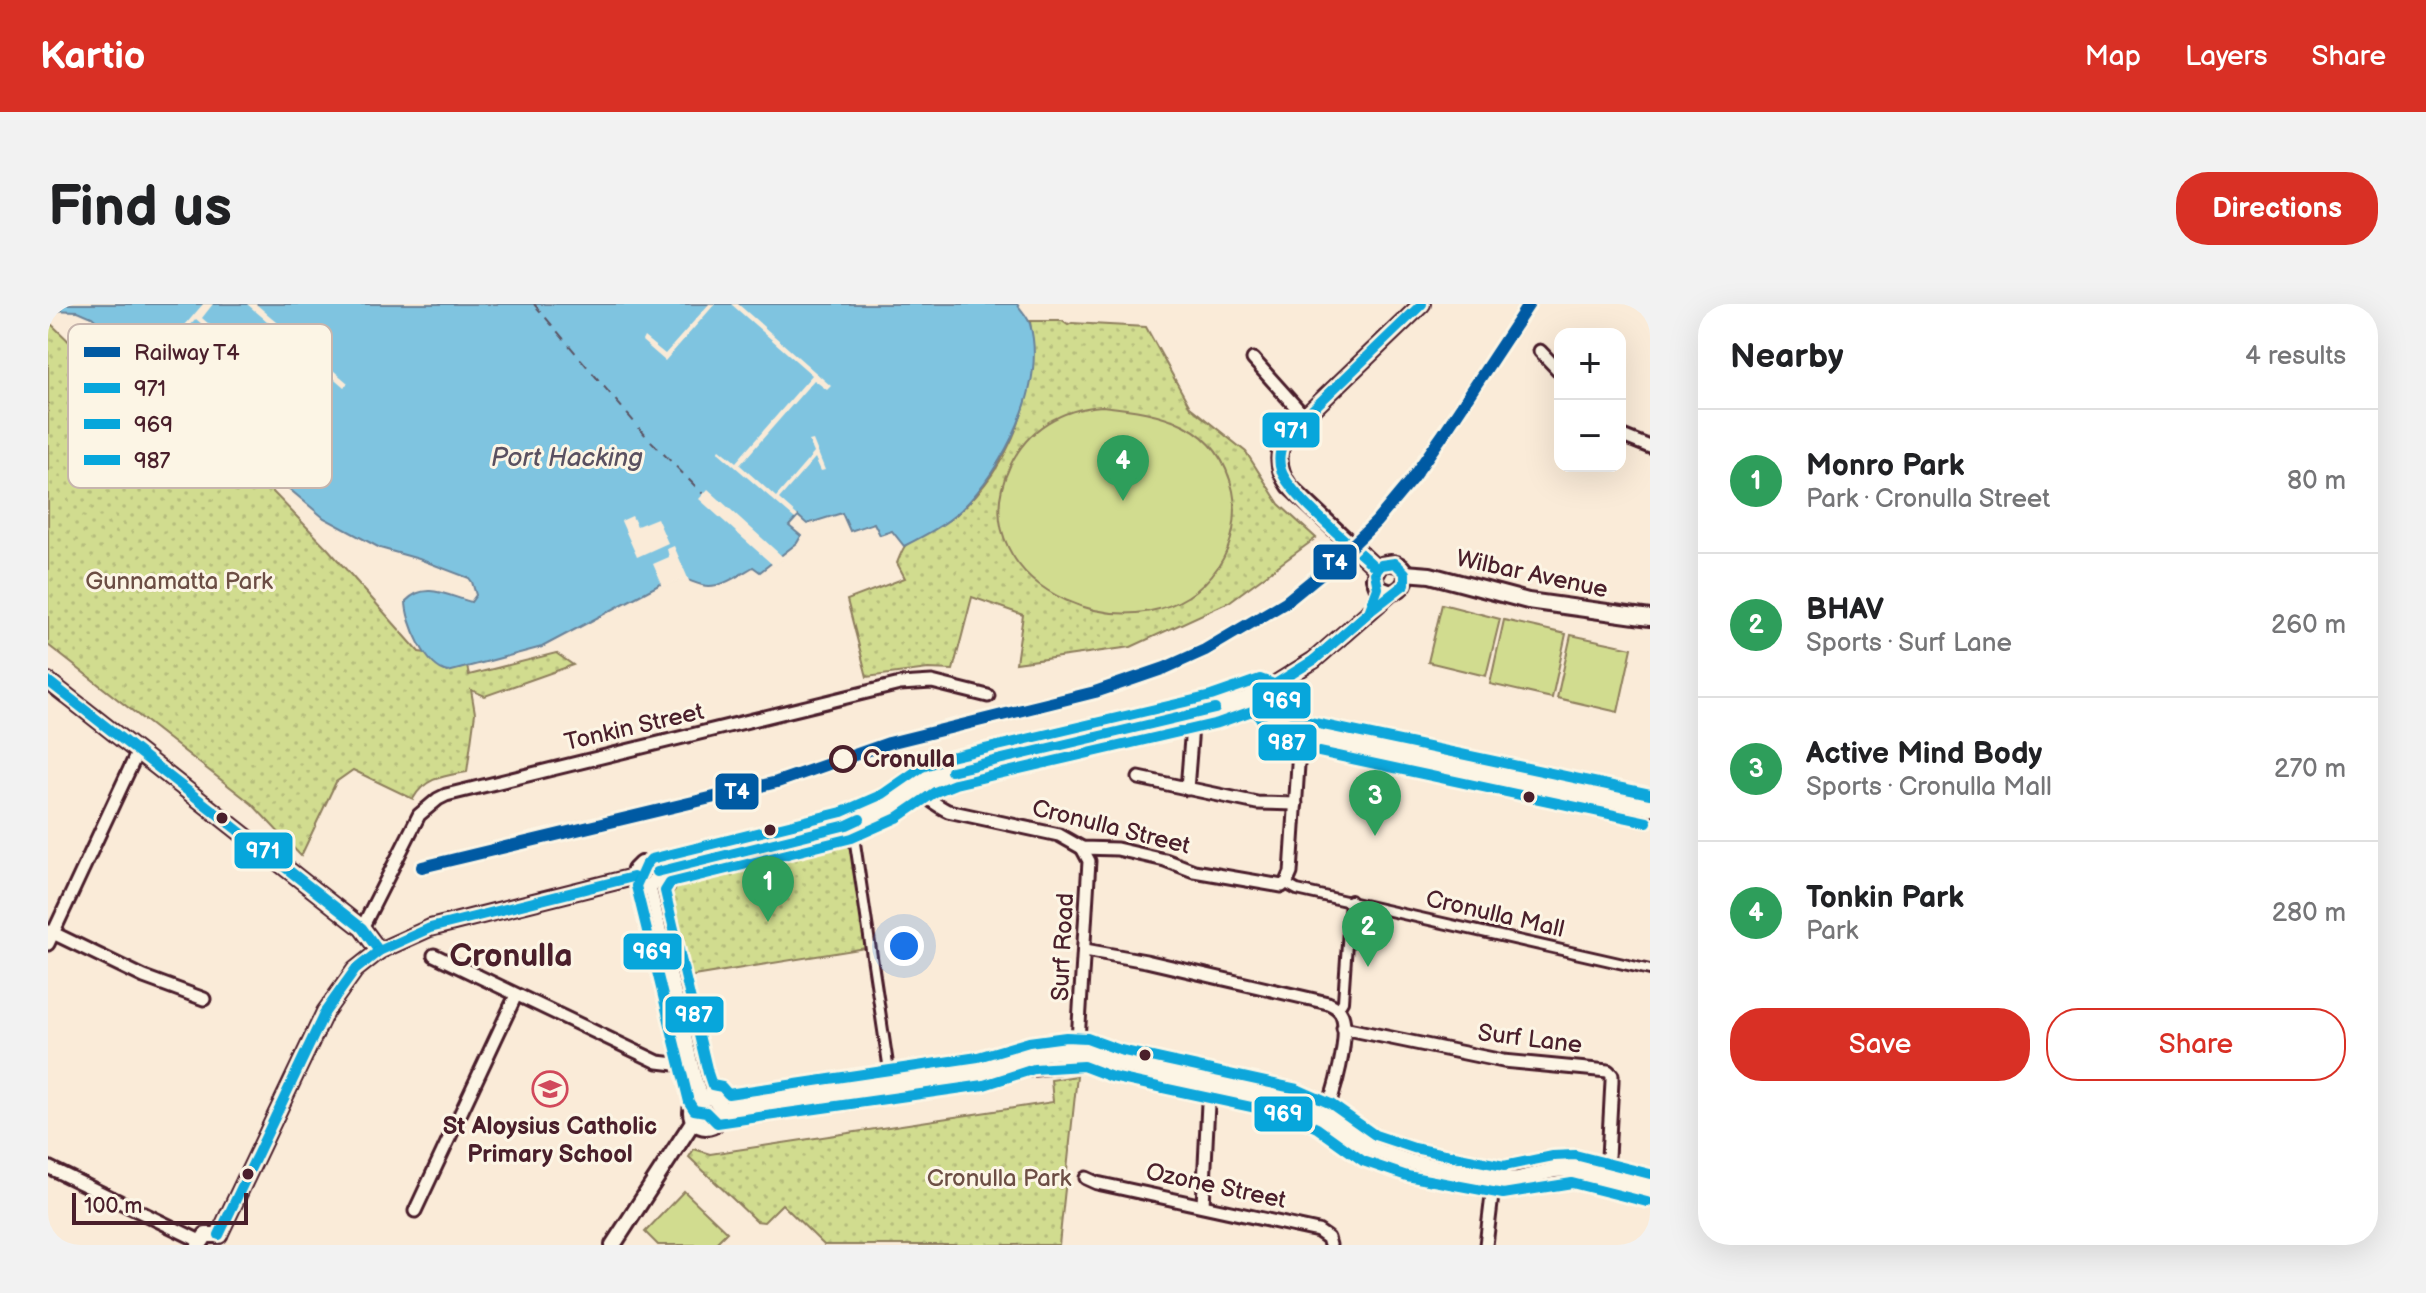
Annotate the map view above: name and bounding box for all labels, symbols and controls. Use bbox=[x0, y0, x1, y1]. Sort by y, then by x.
text: Kartio bbox=[40, 34, 146, 79]
text: Map bbox=[2085, 40, 2141, 73]
text: Layers bbox=[2185, 40, 2268, 73]
text: Share bbox=[2312, 40, 2386, 73]
button: Directions bbox=[2176, 172, 2378, 245]
text: Find us bbox=[48, 175, 232, 242]
legend bbox=[68, 324, 332, 488]
map controls bbox=[1554, 328, 1626, 472]
button: + bbox=[1554, 328, 1626, 400]
text: Nearby bbox=[1730, 336, 1844, 377]
text: Railway T4 bbox=[134, 340, 240, 367]
text: 4 results bbox=[2245, 341, 2346, 372]
text: 971 bbox=[134, 376, 166, 403]
button: − bbox=[1554, 400, 1626, 472]
line badge: 971 bbox=[1261, 411, 1321, 449]
text: 969 bbox=[134, 412, 173, 439]
text: 971 bbox=[1274, 418, 1308, 445]
pin: 4 bbox=[1097, 435, 1149, 501]
water label: Port Hacking bbox=[491, 443, 643, 474]
text: 987 bbox=[134, 448, 171, 475]
text: Monro Park bbox=[1806, 448, 1965, 484]
text: 1 bbox=[1751, 466, 1761, 497]
text: 80 m bbox=[2287, 466, 2346, 497]
text: Park · Cronulla Street bbox=[1806, 484, 2050, 515]
line badge: T4 bbox=[1312, 543, 1358, 581]
street label: Wilbar Avenue bbox=[1453, 544, 1611, 604]
text: T4 bbox=[1322, 550, 1348, 577]
park label: Gunnamatta Park bbox=[85, 567, 273, 596]
text: BHAV bbox=[1806, 592, 1884, 628]
text: 2 bbox=[1748, 610, 1764, 641]
text: 260 m bbox=[2271, 610, 2346, 641]
text: Sports · Surf Lane bbox=[1806, 628, 2012, 659]
line badge: 969 bbox=[1251, 681, 1312, 720]
text: 969 bbox=[1262, 688, 1302, 715]
street label: Tonkin Street bbox=[562, 697, 707, 757]
line badge: 987 bbox=[1257, 723, 1318, 762]
text: 987 bbox=[1268, 730, 1306, 757]
text: Active Mind Body bbox=[1806, 736, 2042, 772]
place label: Cronulla bbox=[863, 745, 955, 774]
marker: Cronulla bbox=[830, 746, 856, 772]
text: 3 bbox=[1748, 754, 1764, 785]
text: 270 m bbox=[2274, 754, 2346, 785]
pin: 3 bbox=[1349, 770, 1401, 836]
line badge: T4 bbox=[714, 772, 760, 811]
text: Sports · Cronulla Mall bbox=[1806, 772, 2052, 803]
text: T4 bbox=[724, 779, 750, 806]
unlabelled marker bbox=[1521, 789, 1537, 805]
street label: Cronulla Street bbox=[1029, 793, 1194, 861]
unlabelled marker bbox=[214, 810, 230, 826]
unlabelled marker bbox=[762, 822, 778, 838]
line badge: 971 bbox=[233, 831, 294, 870]
text: 971 bbox=[246, 838, 280, 865]
pin: 1 bbox=[742, 856, 794, 922]
text: Tonkin Park bbox=[1806, 880, 1964, 916]
street label: Cronulla Mall bbox=[1423, 884, 1567, 944]
street label: Surf Road bbox=[1046, 892, 1080, 1002]
text: 4 bbox=[1748, 898, 1764, 929]
text: 280 m bbox=[2272, 898, 2346, 929]
pin: 2 bbox=[1342, 901, 1394, 967]
text: Park bbox=[1806, 916, 1858, 947]
your location bbox=[884, 926, 924, 966]
line badge: 969 bbox=[622, 932, 683, 971]
district label: Cronulla bbox=[449, 937, 573, 976]
text: 969 bbox=[632, 939, 672, 966]
line badge: 987 bbox=[664, 995, 725, 1034]
text: 987 bbox=[675, 1002, 713, 1029]
button: Save bbox=[1730, 1008, 2030, 1081]
button: Share bbox=[2046, 1008, 2346, 1081]
street label: Surf Lane bbox=[1476, 1018, 1584, 1060]
unlabelled marker bbox=[1137, 1047, 1153, 1063]
school or university icon: St Aloysius Catholic Primary School bbox=[531, 1070, 569, 1108]
line badge: 969 bbox=[1253, 1095, 1314, 1133]
text: 969 bbox=[1263, 1101, 1303, 1128]
place label: St Aloysius Catholic Primary School bbox=[443, 1112, 657, 1169]
street label: Ozone Street bbox=[1143, 1157, 1289, 1215]
park label: Cronulla Park bbox=[927, 1164, 1071, 1193]
unlabelled marker bbox=[240, 1166, 256, 1182]
scale bar bbox=[72, 1189, 248, 1225]
text: 100 m bbox=[84, 1193, 143, 1220]

